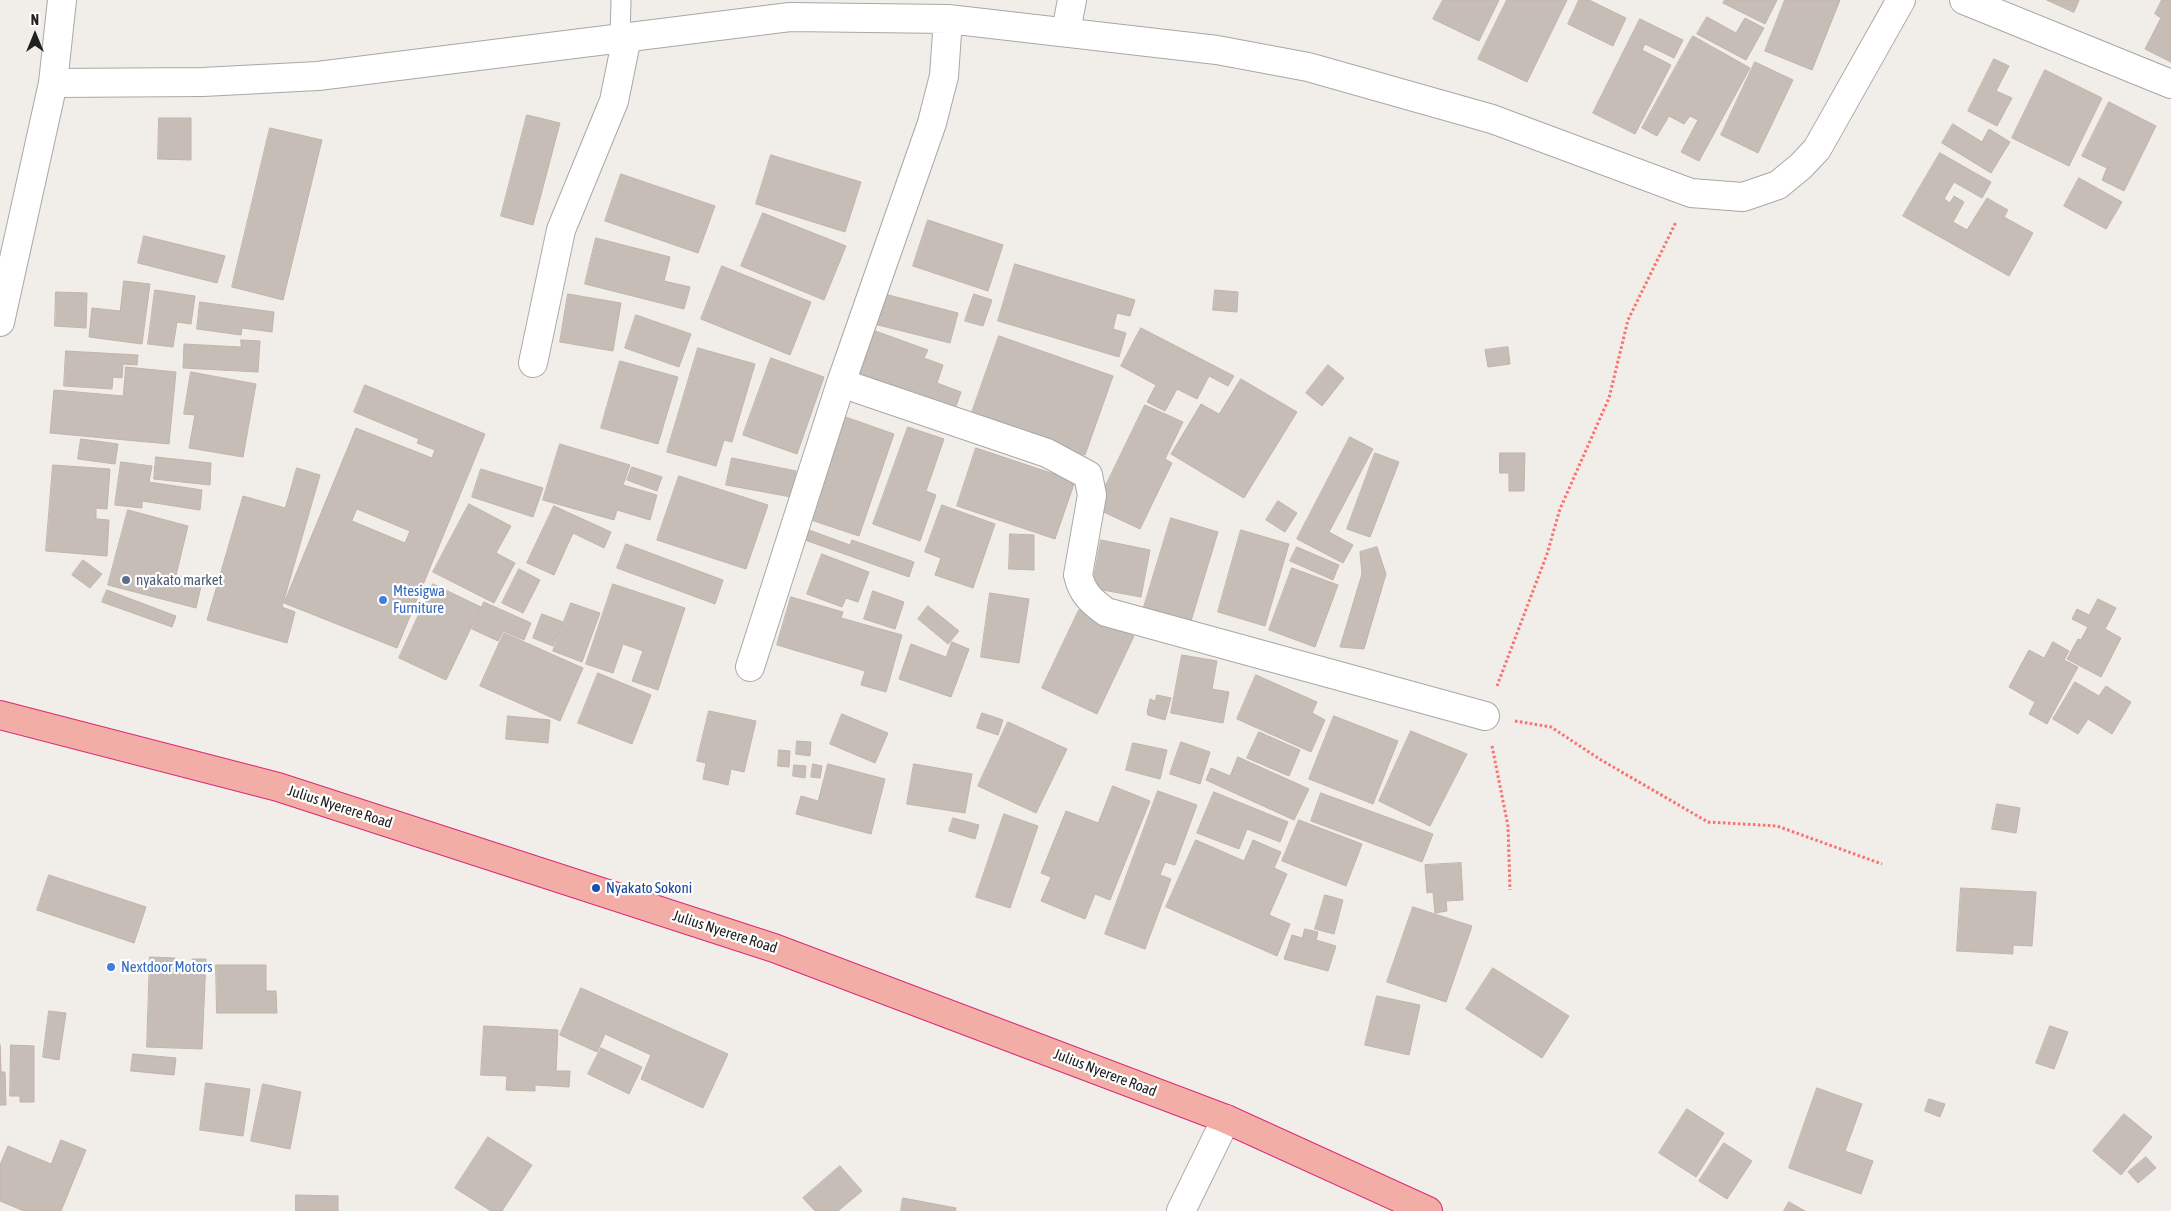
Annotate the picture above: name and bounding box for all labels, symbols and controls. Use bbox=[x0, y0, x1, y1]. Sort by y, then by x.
north arrow bbox=[10, 10, 60, 60]
text: N bbox=[31, 12, 39, 28]
place label: nyakato market bbox=[136, 571, 223, 589]
marker: nyakato market bbox=[120, 574, 132, 586]
place label: Mtesigwa Furniture bbox=[393, 582, 445, 617]
marker: Mtesigwa Furniture bbox=[377, 594, 389, 606]
street label: Julius Nyerere Road bbox=[285, 782, 395, 832]
place label: Nyakato Sokoni bbox=[606, 879, 692, 897]
marker: Nyakato Sokoni bbox=[590, 882, 602, 894]
street label: Julius Nyerere Road bbox=[670, 907, 780, 957]
place label: Nextdoor Motors bbox=[121, 958, 212, 976]
marker: Nextdoor Motors bbox=[105, 961, 117, 973]
street label: Julius Nyerere Road bbox=[1051, 1045, 1159, 1101]

